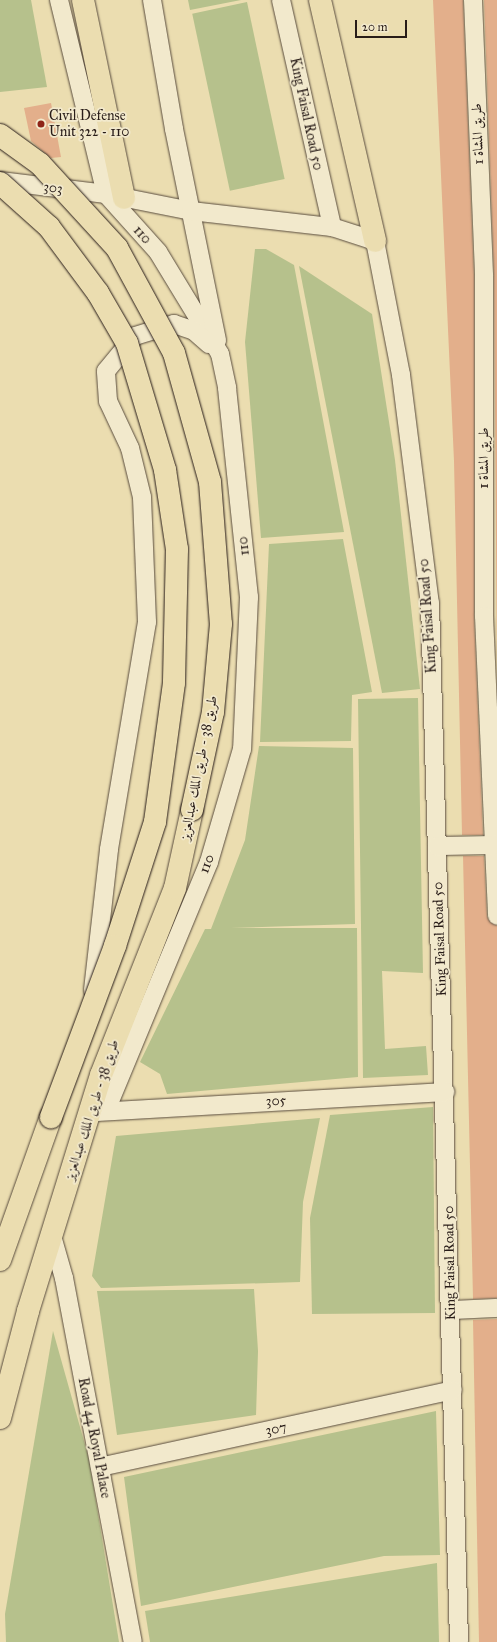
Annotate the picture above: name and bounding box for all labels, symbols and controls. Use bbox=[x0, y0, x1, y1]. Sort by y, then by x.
scale bar bbox=[357, 12, 409, 38]
text: 20 m bbox=[362, 20, 388, 34]
street label: King Faisal Road 50 bbox=[286, 56, 326, 172]
street label: طريق المشاة 1 bbox=[469, 103, 487, 165]
place label: Civil Defense Unit 322 - 110 bbox=[49, 108, 129, 140]
marker: Civil Defense Unit 322 - 110 bbox=[36, 119, 46, 129]
street label: 303 bbox=[42, 178, 64, 198]
street label: 110 bbox=[129, 222, 155, 248]
street label: طريق المشاة 1 bbox=[476, 427, 492, 489]
street label: 110 bbox=[235, 536, 253, 556]
street label: King Faisal Road 50 bbox=[416, 558, 440, 674]
street label: طريق 38 - طريق الملك عبدالعزيز bbox=[177, 694, 221, 842]
street label: 110 bbox=[196, 852, 218, 876]
street label: King Faisal Road 50 bbox=[430, 881, 450, 997]
street label: طريق 38 - طريق الملك عبدالعزيز bbox=[61, 1037, 123, 1183]
street label: 305 bbox=[265, 1092, 287, 1110]
street label: King Faisal Road 50 bbox=[441, 1205, 459, 1321]
street label: Road 44 Royal Palace bbox=[74, 1376, 114, 1500]
street label: 307 bbox=[264, 1419, 288, 1439]

